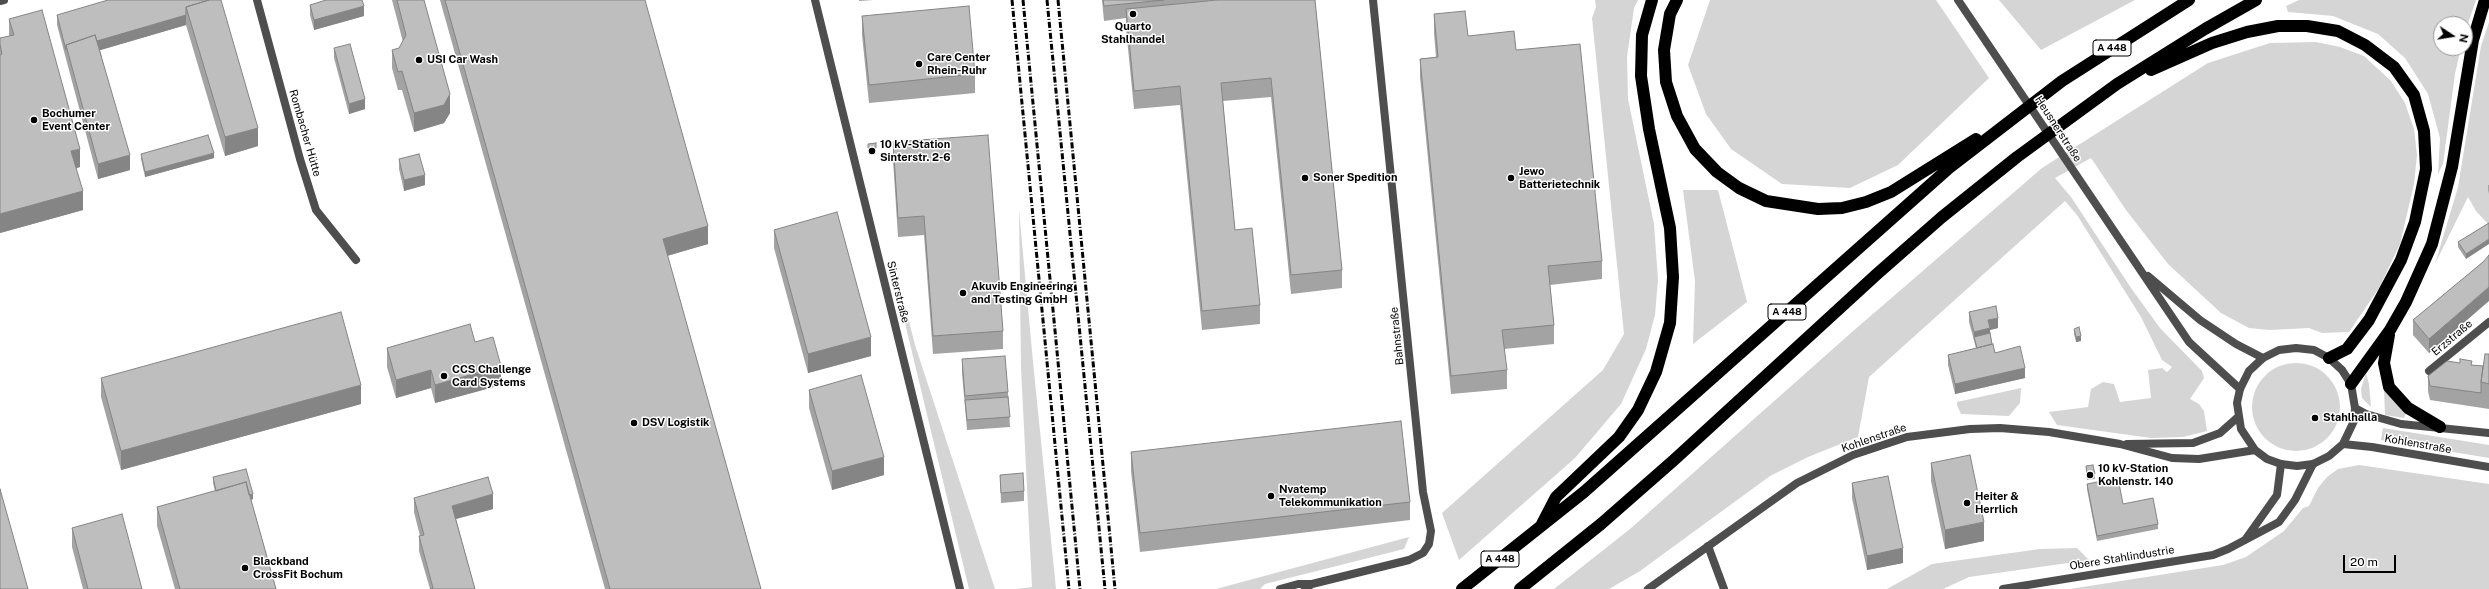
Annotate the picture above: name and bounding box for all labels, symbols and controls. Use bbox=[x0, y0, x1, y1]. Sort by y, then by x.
marker: Quarto Stahlhandel bbox=[1128, 9, 1138, 19]
north arrow bbox=[2433, 16, 2473, 56]
place label: Quarto Stahlhandel bbox=[1101, 20, 1165, 46]
text: N bbox=[2457, 33, 2471, 44]
road number: A 448 bbox=[2093, 40, 2131, 56]
place label: Care Center Rhein-Ruhr bbox=[927, 51, 990, 77]
place label: USI Car Wash bbox=[427, 53, 498, 67]
marker: USI Car Wash bbox=[414, 55, 424, 65]
marker: Care Center Rhein-Ruhr bbox=[914, 59, 924, 69]
street label: Rombacher Hütte bbox=[286, 88, 324, 178]
street label: Heusnerstraße bbox=[2032, 94, 2084, 164]
place label: Bochumer Event Center bbox=[42, 107, 110, 133]
marker: Bochumer Event Center bbox=[29, 115, 39, 125]
place label: 10 kV-Station Sinterstr. 2-6 bbox=[880, 138, 950, 164]
marker: 10 kV-Station Sinterstr. 2-6 bbox=[867, 146, 877, 156]
place label: Jewo Batterietechnik bbox=[1519, 165, 1600, 191]
place label: Soner Spedition bbox=[1313, 171, 1397, 185]
marker: Soner Spedition bbox=[1300, 173, 1310, 183]
marker: Jewo Batterietechnik bbox=[1506, 173, 1516, 183]
street label: Sinterstraße bbox=[884, 260, 912, 324]
place label: Akuvib Engineering and Testing GmbH bbox=[971, 280, 1073, 306]
marker: Akuvib Engineering and Testing GmbH bbox=[958, 288, 968, 298]
road number: A 448 bbox=[1768, 304, 1806, 320]
street label: Bahnstraße bbox=[1387, 306, 1407, 366]
street label: Erzstraße bbox=[2429, 317, 2475, 359]
place label: CCS Challenge Card Systems bbox=[452, 363, 531, 389]
marker: CCS Challenge Card Systems bbox=[439, 371, 449, 381]
place label: Stahlhalla bbox=[2323, 411, 2377, 425]
marker: Stahlhalla bbox=[2310, 413, 2320, 423]
place label: DSV Logistik bbox=[642, 416, 709, 430]
marker: DSV Logistik bbox=[629, 418, 639, 428]
street label: Kohlenstraße bbox=[1840, 421, 1908, 455]
street label: Kohlenstraße bbox=[2383, 432, 2453, 456]
place label: 10 kV-Station Kohlenstr. 140 bbox=[2098, 462, 2173, 488]
marker: 10 kV-Station Kohlenstr. 140 bbox=[2085, 470, 2095, 480]
place label: Nvatemp Telekommunikation bbox=[1279, 483, 1382, 509]
place label: Heiter & Herrlich bbox=[1975, 490, 2019, 516]
marker: Nvatemp Telekommunikation bbox=[1266, 491, 1276, 501]
marker: Heiter & Herrlich bbox=[1962, 498, 1972, 508]
street label: Obere Stahlindustrie bbox=[2069, 543, 2175, 573]
scale bar bbox=[2345, 547, 2398, 573]
road number: A 448 bbox=[1481, 551, 1519, 567]
place label: Blackband CrossFit Bochum bbox=[253, 555, 343, 581]
text: 20 m bbox=[2350, 555, 2378, 569]
marker: Blackband CrossFit Bochum bbox=[240, 563, 250, 573]

